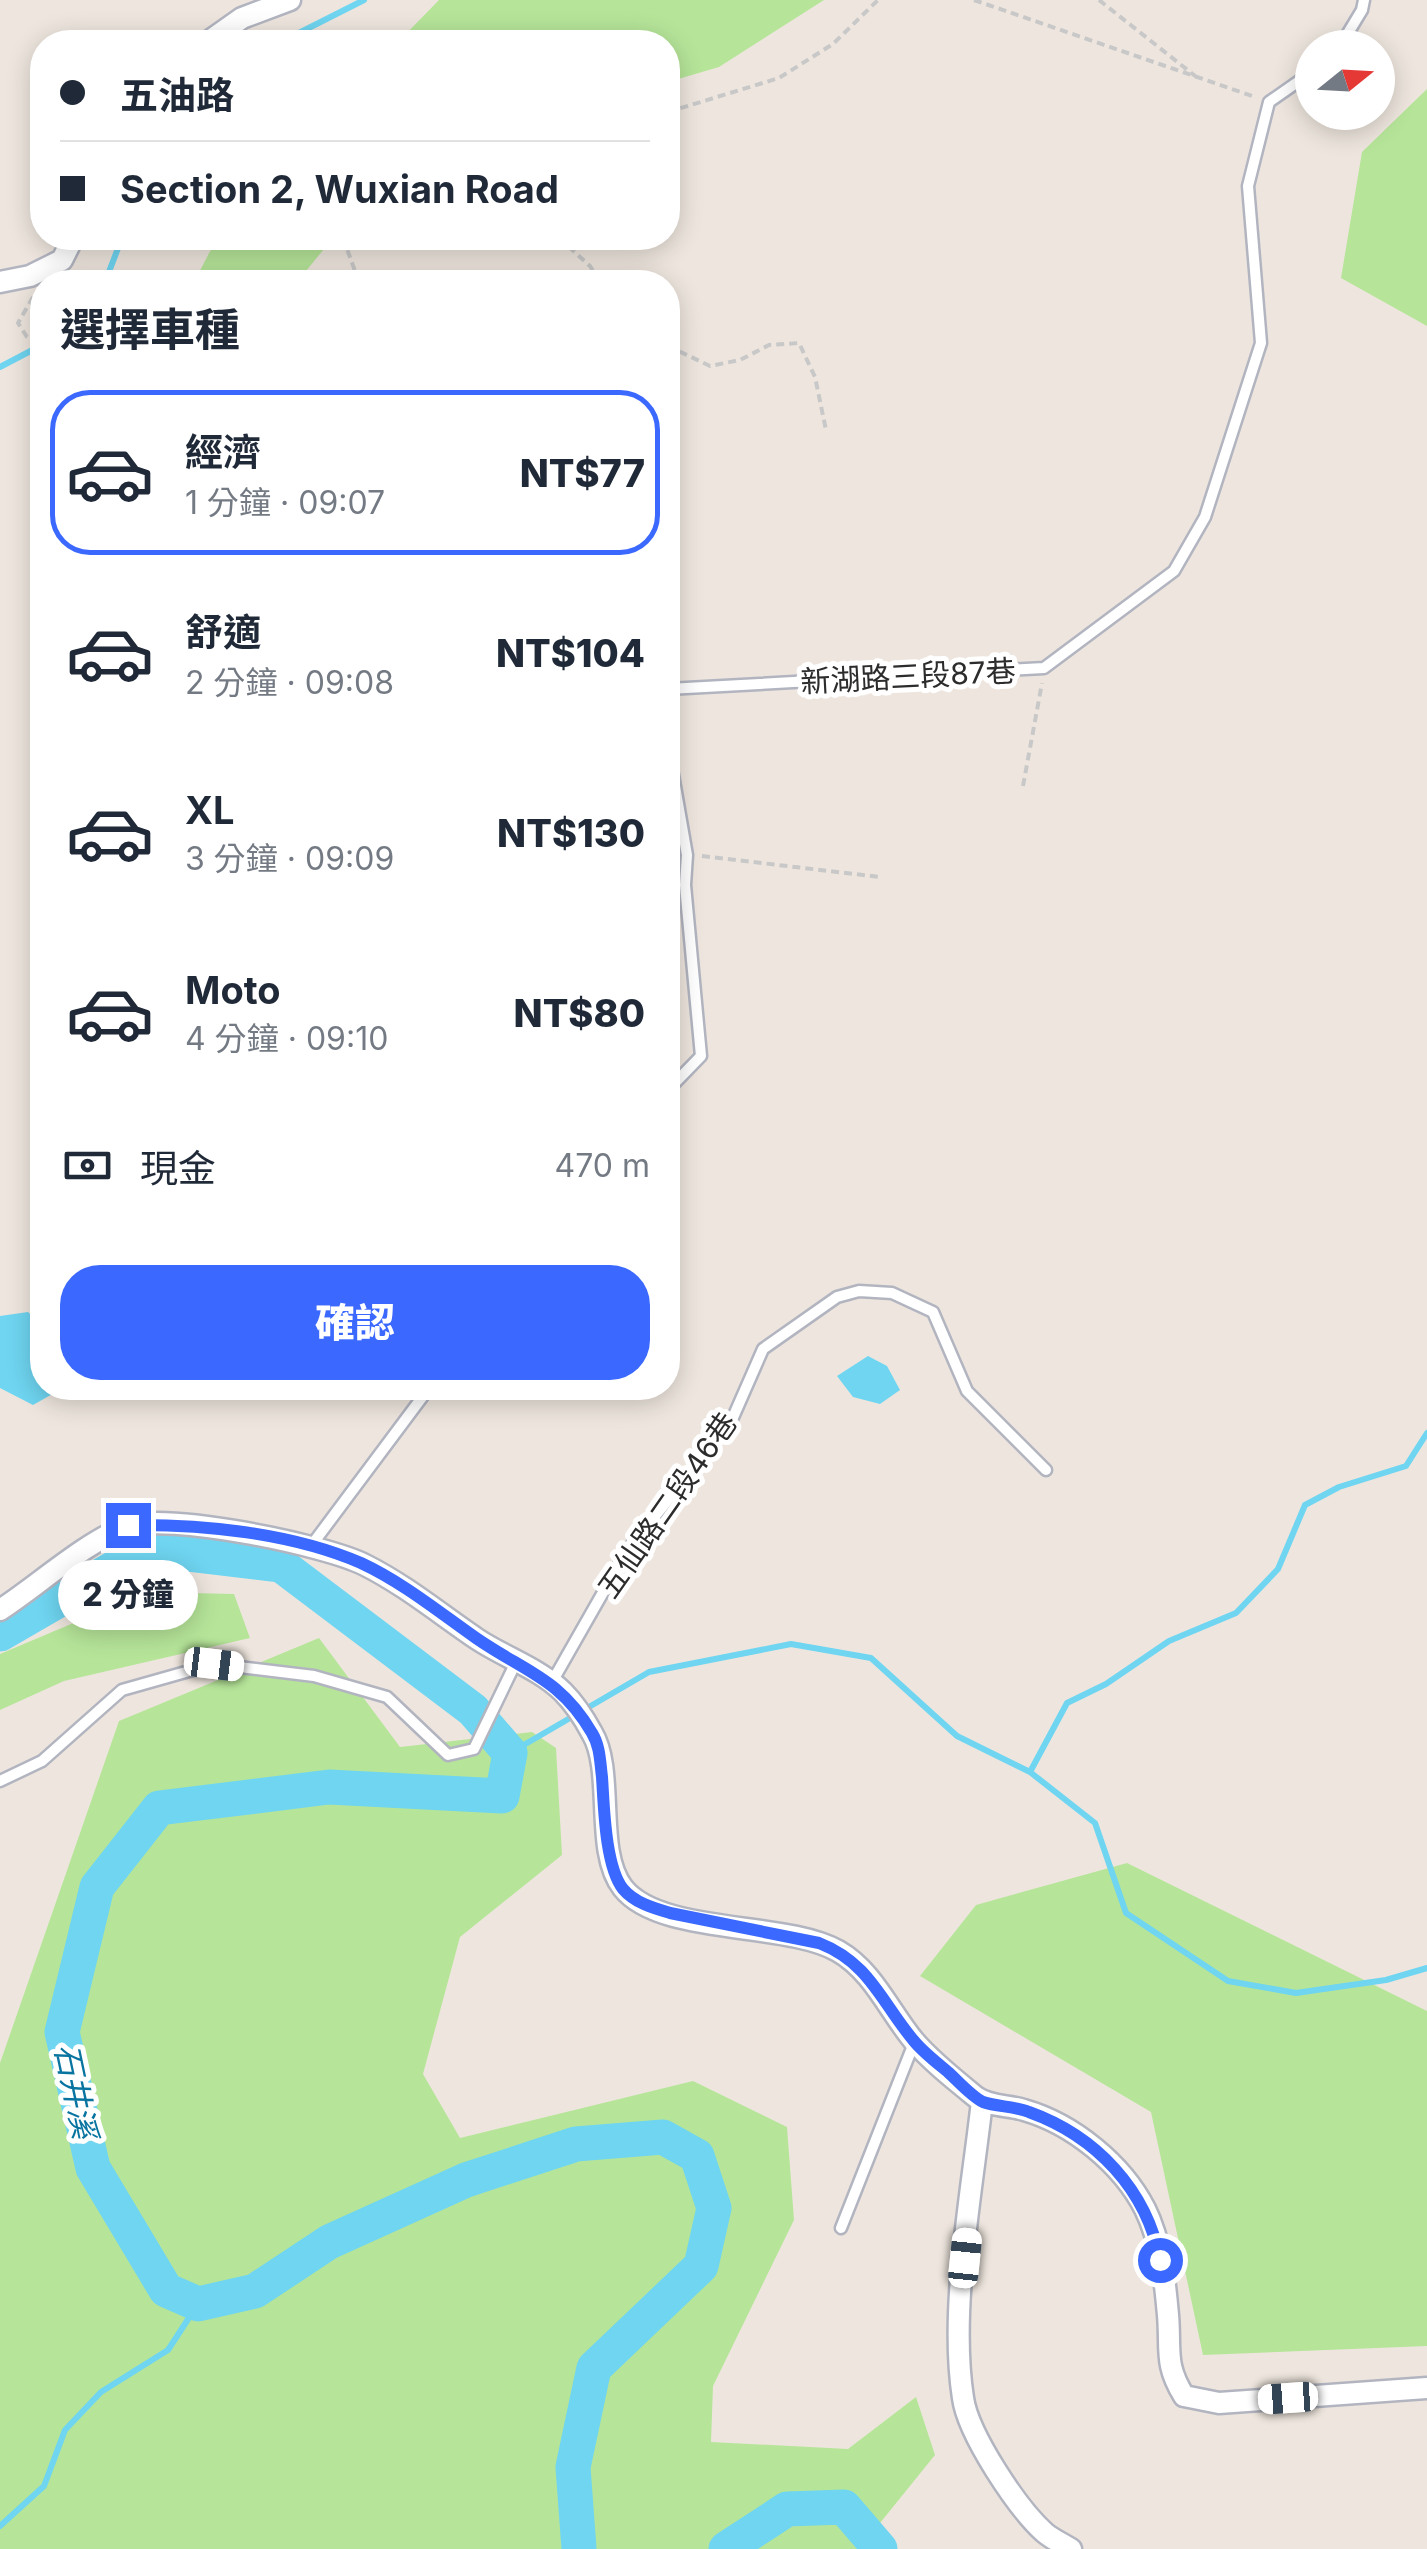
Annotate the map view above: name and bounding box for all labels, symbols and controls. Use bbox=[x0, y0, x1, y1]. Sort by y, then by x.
north arrow bbox=[1295, 30, 1395, 130]
map controls bbox=[1295, 30, 1395, 130]
text: 五油路 bbox=[120, 72, 234, 118]
text: Section 2, Wuxian Road bbox=[120, 166, 559, 212]
text: 選擇車種 bbox=[60, 302, 240, 357]
icon: car bbox=[65, 428, 155, 518]
text: 經濟 bbox=[185, 429, 261, 475]
text: NT$77 bbox=[520, 450, 645, 496]
text: 1 分鐘 · 09:07 bbox=[185, 483, 385, 522]
icon: car bbox=[65, 608, 155, 698]
text: 舒適 bbox=[185, 609, 261, 655]
text: NT$104 bbox=[496, 630, 645, 676]
street label: 新湖路三段87巷 bbox=[799, 652, 1017, 700]
text: 2 分鐘 · 09:08 bbox=[185, 663, 394, 702]
text: XL bbox=[185, 787, 235, 833]
icon: car bbox=[65, 788, 155, 878]
text: NT$130 bbox=[497, 810, 645, 856]
text: 3 分鐘 · 09:09 bbox=[185, 839, 394, 878]
text: Moto bbox=[185, 967, 281, 1013]
icon: car bbox=[65, 968, 155, 1058]
text: NT$80 bbox=[514, 990, 645, 1036]
text: 4 分鐘 · 09:10 bbox=[185, 1019, 388, 1058]
icon: cash bbox=[60, 1138, 115, 1193]
text: 現金 bbox=[140, 1145, 216, 1191]
text: 470 m bbox=[555, 1146, 650, 1185]
button: 確認 bbox=[60, 1265, 650, 1380]
street label: 五仙路二段46巷 bbox=[590, 1405, 744, 1605]
route end bbox=[106, 1503, 151, 1548]
callout: 2 分鐘 bbox=[58, 1560, 198, 1630]
text: 2 分鐘 bbox=[82, 1575, 174, 1614]
car bbox=[182, 1645, 246, 1683]
water label: 石井溪 bbox=[47, 2040, 106, 2146]
car bbox=[947, 2227, 983, 2289]
route start bbox=[1138, 2238, 1183, 2283]
car bbox=[1257, 2381, 1319, 2415]

